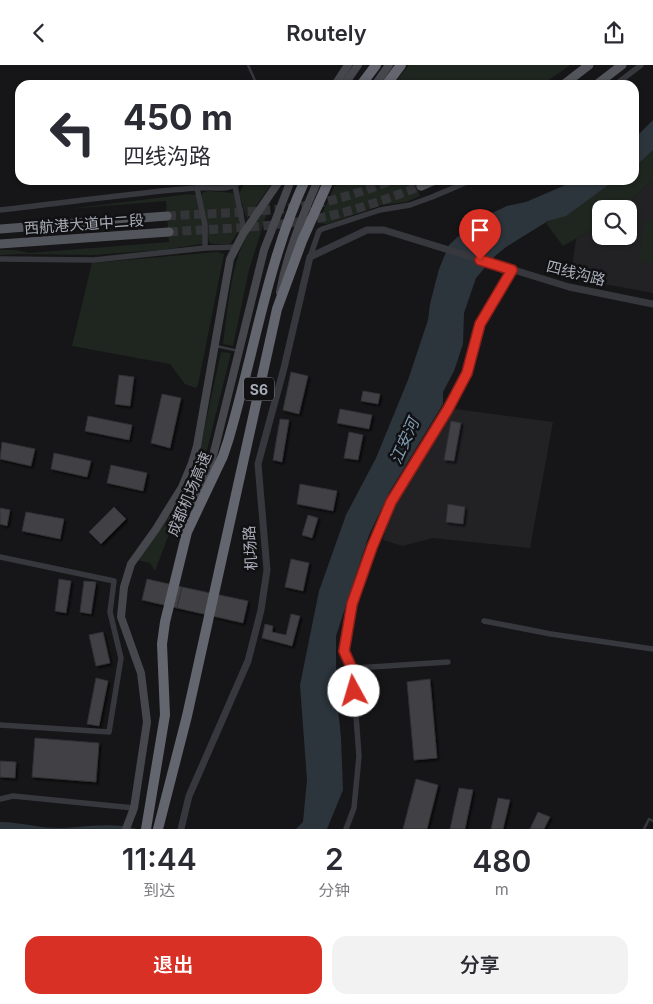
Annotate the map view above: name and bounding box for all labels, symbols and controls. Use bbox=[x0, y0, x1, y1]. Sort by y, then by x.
icon: back bbox=[25, 19, 53, 47]
icon: share bbox=[600, 19, 628, 47]
text: Routely bbox=[286, 20, 367, 46]
text: 450 m bbox=[123, 96, 233, 138]
icon: left bbox=[40, 100, 105, 165]
text: 四线沟路 bbox=[123, 143, 211, 169]
map controls bbox=[592, 200, 637, 245]
button: search bbox=[592, 200, 637, 245]
pin bbox=[459, 209, 501, 260]
street label: 西航港大道中二段 bbox=[23, 210, 145, 238]
icon: arrive bbox=[466, 216, 494, 244]
street label: 四线沟路 bbox=[545, 257, 607, 289]
road number: S6 bbox=[244, 377, 274, 401]
water label: 江安河 bbox=[385, 412, 424, 467]
street label: 成都机场高速 bbox=[163, 449, 215, 539]
street label: 机场路 bbox=[239, 525, 261, 571]
position arrow bbox=[327, 664, 379, 716]
text: 11:44 bbox=[122, 841, 197, 877]
text: 2 bbox=[325, 841, 344, 877]
text: 480 bbox=[472, 843, 531, 879]
text: m bbox=[495, 879, 509, 899]
text: 到达 bbox=[143, 880, 175, 900]
text: 分钟 bbox=[318, 880, 350, 900]
button: 退出 bbox=[25, 936, 322, 994]
button: 分享 bbox=[332, 936, 628, 994]

